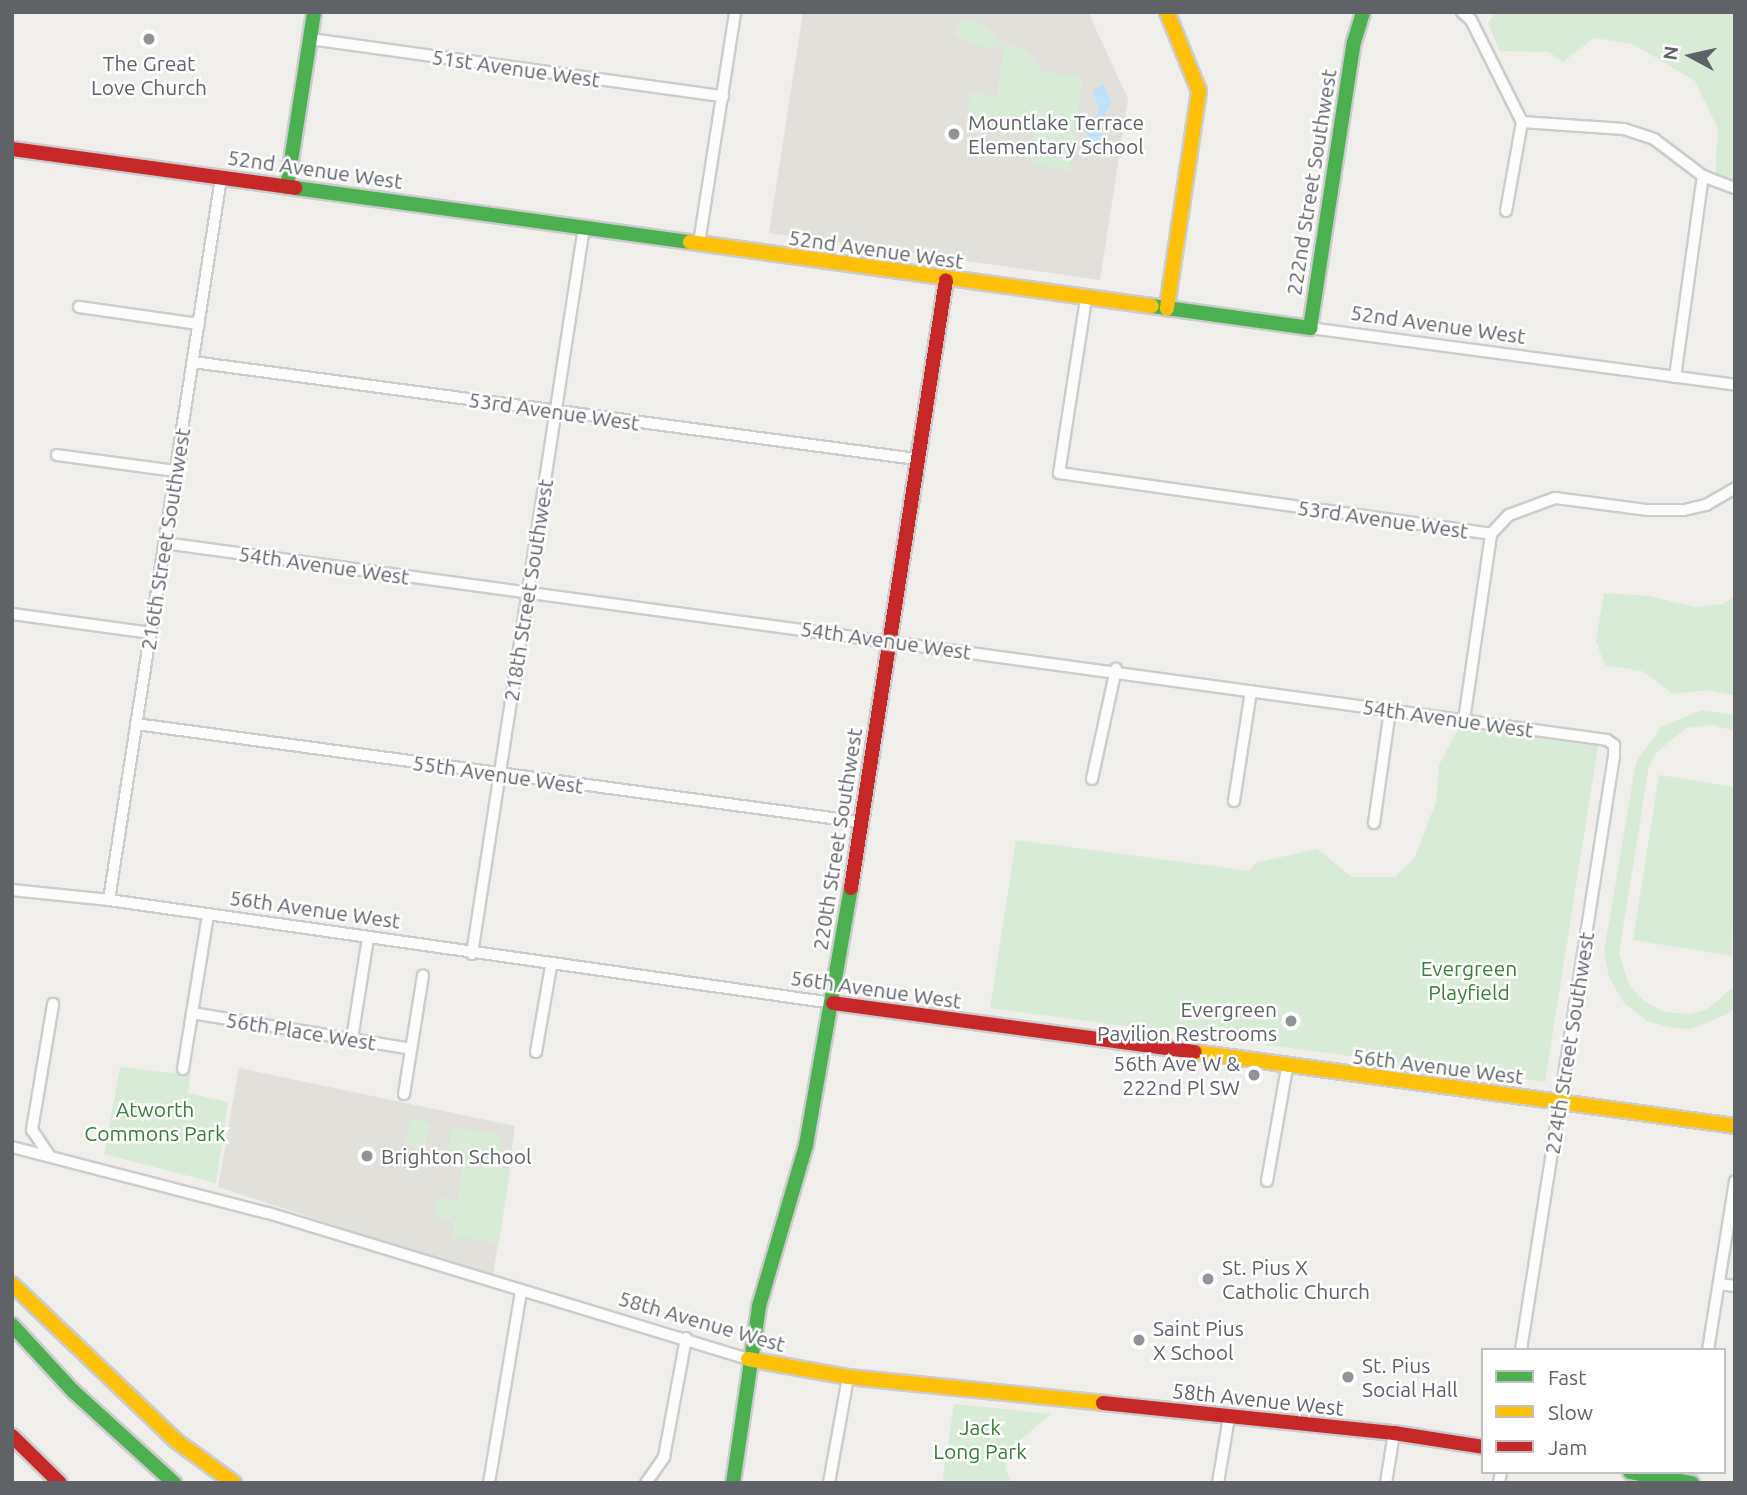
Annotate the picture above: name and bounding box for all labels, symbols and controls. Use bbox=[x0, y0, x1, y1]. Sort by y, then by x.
north arrow bbox=[1656, 21, 1726, 91]
marker: The Great Love Church bbox=[141, 31, 157, 47]
street label: 51st Avenue West bbox=[430, 44, 602, 92]
text: N bbox=[1658, 45, 1682, 62]
place label: The Great Love Church bbox=[91, 50, 207, 100]
street label: 222nd Street Southwest bbox=[1281, 67, 1341, 297]
place label: Mountlake Terrace Elementary School bbox=[968, 109, 1144, 159]
marker: Mountlake Terrace Elementary School bbox=[946, 126, 962, 142]
street label: 52nd Avenue West bbox=[226, 144, 404, 194]
street label: 52nd Avenue West bbox=[787, 224, 965, 274]
street label: 52nd Avenue West bbox=[1349, 299, 1527, 349]
street label: 53rd Avenue West bbox=[467, 387, 641, 435]
street label: 216th Street Southwest bbox=[135, 426, 195, 652]
street label: 218th Street Southwest bbox=[498, 477, 558, 703]
street label: 53rd Avenue West bbox=[1296, 495, 1470, 543]
street label: 54th Avenue West bbox=[237, 541, 411, 589]
street label: 54th Avenue West bbox=[799, 616, 973, 664]
street label: 54th Avenue West bbox=[1361, 694, 1535, 742]
street label: 220th Street Southwest bbox=[807, 726, 867, 952]
street label: 55th Avenue West bbox=[411, 750, 585, 798]
street label: 56th Avenue West bbox=[228, 885, 402, 933]
street label: 224th Street Southwest bbox=[1539, 930, 1599, 1156]
park label: Evergreen Playfield bbox=[1421, 955, 1517, 1005]
street label: 56th Avenue West bbox=[789, 965, 963, 1013]
place label: Evergreen Pavilion Restrooms bbox=[1097, 996, 1277, 1046]
street label: 56th Place West bbox=[224, 1007, 378, 1055]
marker: Evergreen Pavilion Restrooms bbox=[1283, 1013, 1299, 1029]
street label: 56th Avenue West bbox=[1351, 1043, 1525, 1089]
place label: 56th Ave W & 222nd Pl SW bbox=[1113, 1050, 1240, 1100]
marker: 56th Ave W & 222nd Pl SW bbox=[1246, 1067, 1262, 1083]
park label: Atworth Commons Park bbox=[84, 1096, 226, 1146]
place label: Brighton School bbox=[381, 1143, 532, 1169]
marker: Brighton School bbox=[359, 1148, 375, 1164]
place label: St. Pius X Catholic Church bbox=[1222, 1254, 1370, 1304]
marker: St. Pius X Catholic Church bbox=[1200, 1271, 1216, 1287]
street label: 58th Avenue West bbox=[616, 1285, 788, 1357]
place label: Saint Pius X School bbox=[1153, 1315, 1244, 1365]
marker: Saint Pius X School bbox=[1131, 1332, 1147, 1348]
legend bbox=[1481, 1348, 1726, 1474]
place label: St. Pius Social Hall bbox=[1362, 1352, 1458, 1402]
text: Fast bbox=[1548, 1365, 1586, 1389]
marker: St. Pius Social Hall bbox=[1340, 1369, 1356, 1385]
street label: 58th Avenue West bbox=[1171, 1377, 1345, 1421]
text: Slow bbox=[1548, 1400, 1593, 1424]
park label: Jack Long Park bbox=[933, 1414, 1027, 1464]
text: Jam bbox=[1548, 1435, 1587, 1459]

